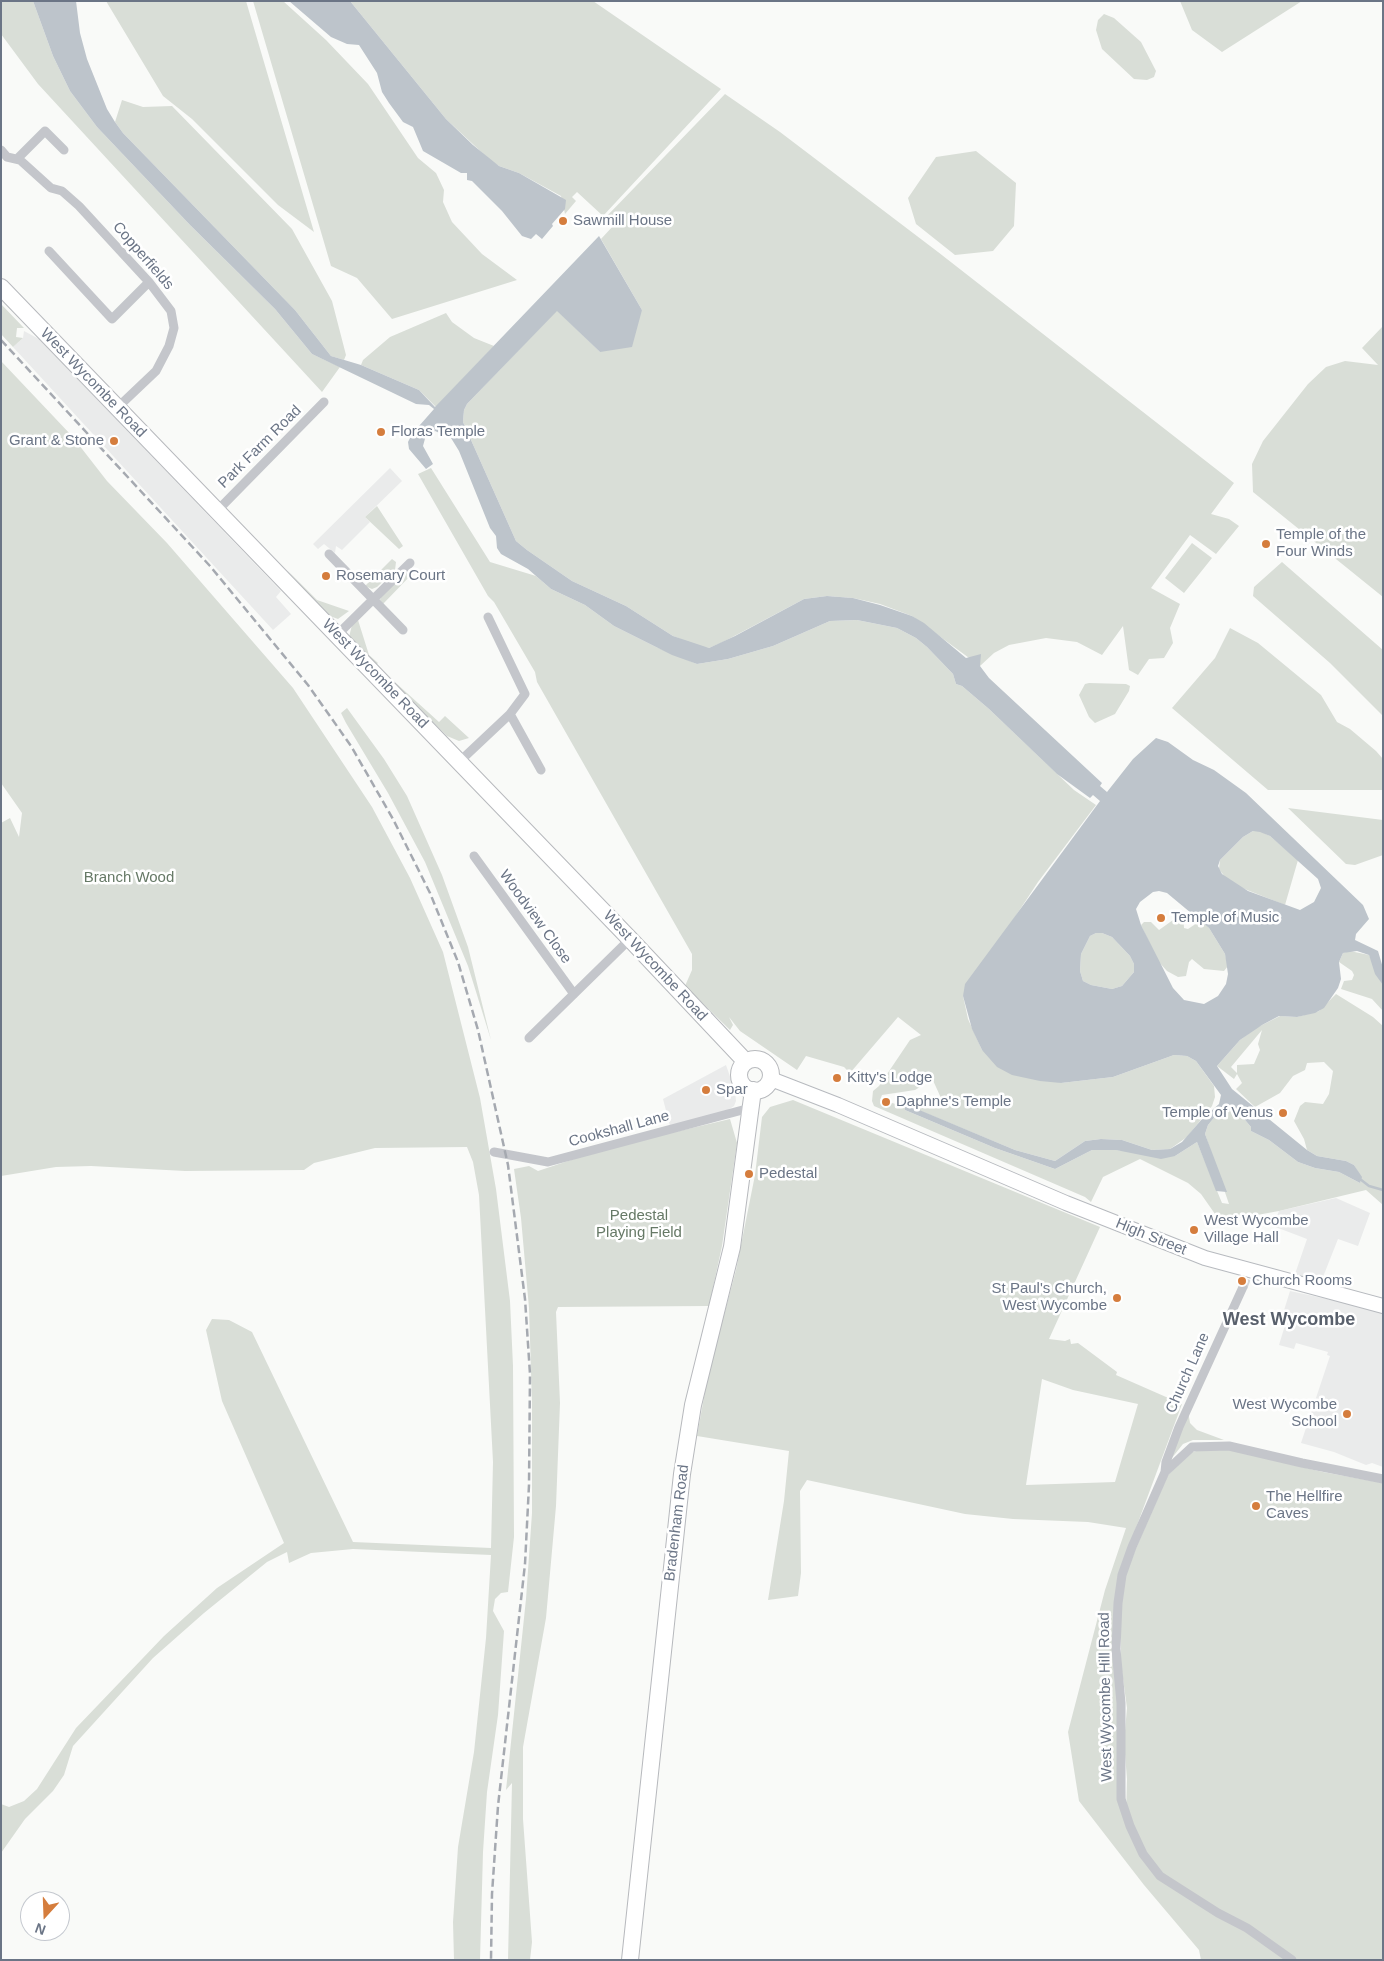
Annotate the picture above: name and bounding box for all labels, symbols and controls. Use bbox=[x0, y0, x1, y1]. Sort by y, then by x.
place label: Sawmill House bbox=[573, 212, 672, 230]
marker: Sawmill House bbox=[557, 215, 569, 227]
street label: Copperfields bbox=[109, 218, 177, 294]
street label: West Wycombe Road bbox=[36, 325, 150, 441]
street label: Park Farm Road bbox=[215, 402, 305, 492]
place label: Floras Temple bbox=[391, 423, 485, 441]
marker: Floras Temple bbox=[375, 426, 387, 438]
place label: Grant & Stone bbox=[9, 432, 104, 450]
marker: Grant & Stone bbox=[108, 435, 120, 447]
place label: Temple of the Four Winds bbox=[1276, 526, 1366, 561]
marker: Temple of the Four Winds bbox=[1260, 538, 1272, 550]
place label: Rosemary Court bbox=[336, 567, 445, 585]
marker: Rosemary Court bbox=[320, 570, 332, 582]
street label: West Wycombe Road bbox=[318, 616, 432, 732]
street label: Woodview Close bbox=[495, 867, 575, 967]
park label: Branch Wood bbox=[84, 869, 174, 887]
street label: West Wycombe Road bbox=[599, 907, 711, 1025]
place label: Temple of Music bbox=[1171, 909, 1279, 927]
marker: Temple of Music bbox=[1155, 912, 1167, 924]
place label: Kitty's Lodge bbox=[847, 1069, 932, 1087]
marker: Kitty's Lodge bbox=[831, 1072, 843, 1084]
place label: Spar bbox=[716, 1081, 748, 1099]
marker: Spar bbox=[700, 1084, 712, 1096]
place label: Daphne's Temple bbox=[896, 1093, 1011, 1111]
marker: Daphne's Temple bbox=[880, 1096, 892, 1108]
place label: Temple of Venus bbox=[1162, 1104, 1273, 1122]
street label: Cookshall Lane bbox=[567, 1107, 671, 1151]
marker: Temple of Venus bbox=[1277, 1107, 1289, 1119]
place label: Pedestal bbox=[759, 1165, 817, 1183]
marker: Pedestal bbox=[743, 1168, 755, 1180]
park label: Pedestal Playing Field bbox=[596, 1207, 682, 1242]
place label: West Wycombe Village Hall bbox=[1204, 1212, 1309, 1247]
street label: High Street bbox=[1113, 1215, 1189, 1259]
marker: West Wycombe Village Hall bbox=[1188, 1224, 1200, 1236]
place label: Church Rooms bbox=[1252, 1272, 1352, 1290]
marker: Church Rooms bbox=[1236, 1275, 1248, 1287]
place label: St Paul's Church, West Wycombe bbox=[992, 1280, 1107, 1315]
marker: St Paul's Church, West Wycombe bbox=[1111, 1292, 1123, 1304]
district label: West Wycombe bbox=[1223, 1309, 1355, 1331]
street label: Church Lane bbox=[1162, 1330, 1214, 1416]
place label: West Wycombe School bbox=[1232, 1396, 1337, 1431]
marker: West Wycombe School bbox=[1341, 1408, 1353, 1420]
street label: Bradenham Road bbox=[661, 1464, 693, 1582]
place label: The Hellfire Caves bbox=[1266, 1488, 1343, 1523]
marker: The Hellfire Caves bbox=[1250, 1500, 1262, 1512]
street label: West Wycombe Hill Road bbox=[1096, 1612, 1116, 1782]
north arrow bbox=[20, 1891, 70, 1941]
text: N bbox=[33, 1920, 48, 1938]

